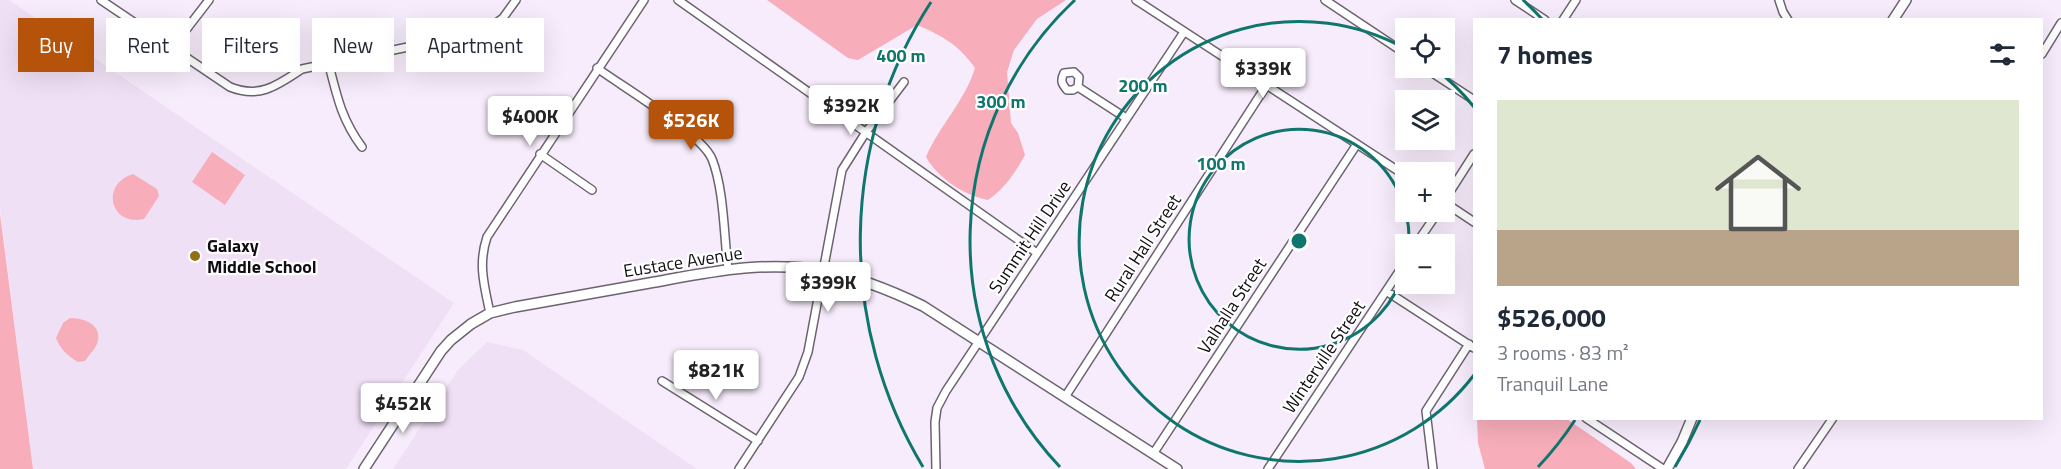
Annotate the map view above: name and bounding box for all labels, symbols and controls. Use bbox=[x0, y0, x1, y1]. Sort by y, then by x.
chip: Buy bbox=[18, 18, 94, 72]
chip: Rent bbox=[106, 18, 190, 72]
chip: Filters bbox=[202, 18, 300, 72]
chip: New bbox=[312, 18, 394, 72]
chip: Apartment bbox=[406, 18, 544, 72]
map controls bbox=[1395, 18, 1455, 294]
button: locate bbox=[1395, 18, 1455, 78]
text: 7 homes bbox=[1497, 35, 1593, 74]
icon: filters bbox=[1986, 38, 2019, 71]
text: 400 m bbox=[876, 42, 926, 69]
pin: $339K bbox=[1221, 48, 1305, 99]
text: $339K bbox=[1235, 52, 1291, 83]
text: 200 m bbox=[1118, 72, 1168, 99]
pin: $392K bbox=[809, 85, 893, 136]
text: 300 m bbox=[976, 88, 1026, 115]
text: $392K bbox=[823, 89, 879, 120]
button: layers bbox=[1395, 90, 1455, 150]
pin: $400K bbox=[488, 96, 572, 147]
text: $400K bbox=[502, 100, 558, 131]
pin: $526K bbox=[649, 100, 733, 151]
text: $526K bbox=[663, 104, 719, 135]
icon: home bbox=[1704, 139, 1812, 247]
text: 100 m bbox=[1196, 150, 1246, 177]
button: + bbox=[1395, 162, 1455, 222]
street label: Summit Hill Drive bbox=[982, 175, 1078, 299]
street label: Rural Hall Street bbox=[1098, 188, 1188, 307]
centre of rings bbox=[1289, 231, 1309, 251]
place label: Galaxy Middle School bbox=[207, 232, 317, 280]
button: − bbox=[1395, 234, 1455, 294]
street label: Eustace Avenue bbox=[621, 239, 744, 284]
marker: Galaxy Middle School bbox=[188, 249, 202, 263]
street label: Valhalla Street bbox=[1190, 252, 1273, 359]
pin: $399K bbox=[786, 262, 870, 313]
text: $399K bbox=[800, 266, 856, 297]
street label: Winterville Street bbox=[1276, 294, 1372, 419]
text: $526,000 bbox=[1497, 298, 1606, 337]
text: 3 rooms · 83 m² bbox=[1497, 337, 1629, 368]
pin: $821K bbox=[674, 350, 758, 401]
text: $821K bbox=[688, 354, 744, 385]
text: Tranquil Lane bbox=[1497, 368, 1608, 399]
pin: $452K bbox=[361, 383, 445, 434]
text: $452K bbox=[375, 387, 431, 418]

